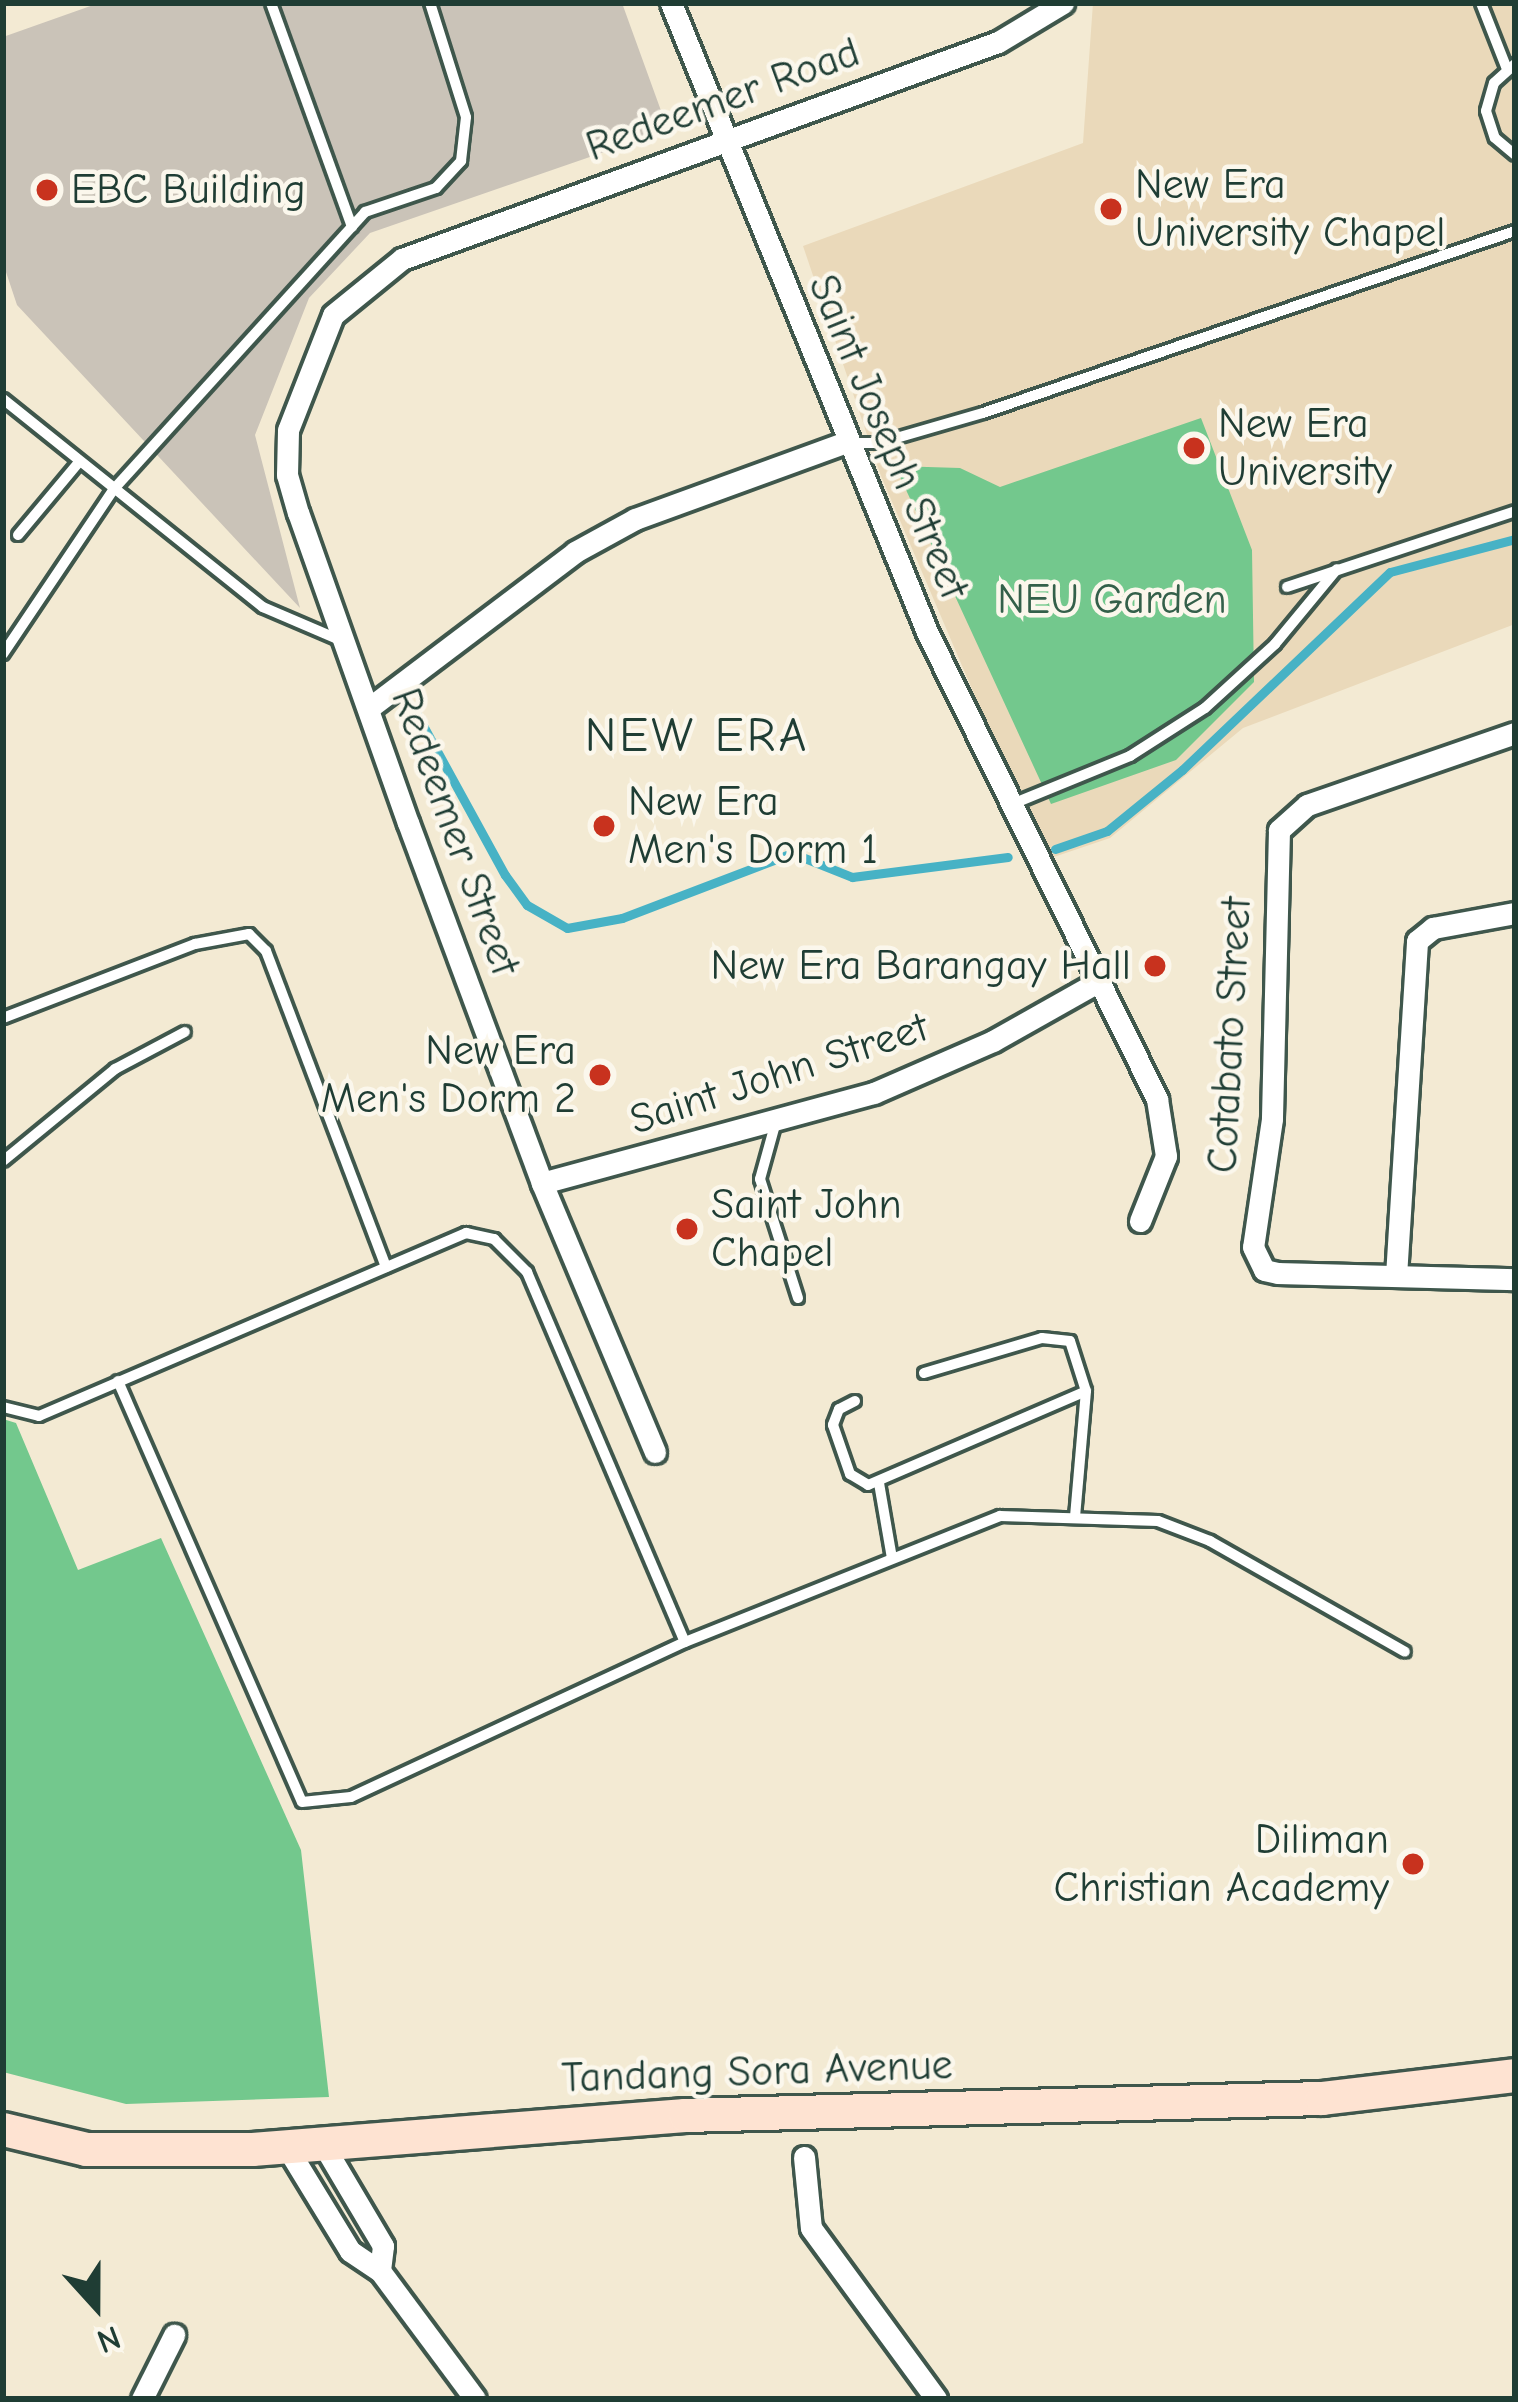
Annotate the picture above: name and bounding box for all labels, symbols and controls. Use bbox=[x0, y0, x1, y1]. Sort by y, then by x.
street label: Redeemer Road bbox=[580, 27, 866, 173]
place label: New Era University Chapel bbox=[1135, 160, 1446, 258]
place label: EBC Building bbox=[71, 165, 306, 215]
marker: EBC Building bbox=[34, 177, 60, 203]
marker: New Era University Chapel bbox=[1098, 196, 1124, 222]
street label: Saint Joseph Street bbox=[797, 267, 979, 607]
place label: New Era University bbox=[1218, 399, 1392, 498]
marker: New Era University bbox=[1181, 435, 1207, 461]
park label: NEU Garden bbox=[997, 575, 1227, 625]
street label: Redeemer Street bbox=[380, 682, 530, 982]
district label: NEW ERA bbox=[585, 707, 809, 765]
place label: New Era Men's Dorm 1 bbox=[628, 777, 878, 876]
marker: New Era Men's Dorm 1 bbox=[591, 813, 617, 839]
street label: Cotabato Street bbox=[1198, 896, 1262, 1174]
place label: New Era Barangay Hall bbox=[711, 941, 1131, 991]
marker: New Era Barangay Hall bbox=[1142, 953, 1168, 979]
street label: Saint John Street bbox=[624, 1002, 934, 1146]
place label: New Era Men's Dorm 2 bbox=[321, 1026, 576, 1124]
marker: New Era Men's Dorm 2 bbox=[587, 1062, 613, 1088]
place label: Saint John Chapel bbox=[711, 1180, 902, 1278]
marker: Saint John Chapel bbox=[674, 1216, 700, 1242]
place label: Diliman Christian Academy bbox=[1053, 1815, 1389, 1914]
marker: Diliman Christian Academy bbox=[1400, 1851, 1426, 1877]
street label: Tandang Sora Avenue bbox=[561, 2040, 953, 2104]
north arrow bbox=[36, 2246, 156, 2366]
text: N bbox=[92, 2318, 126, 2361]

